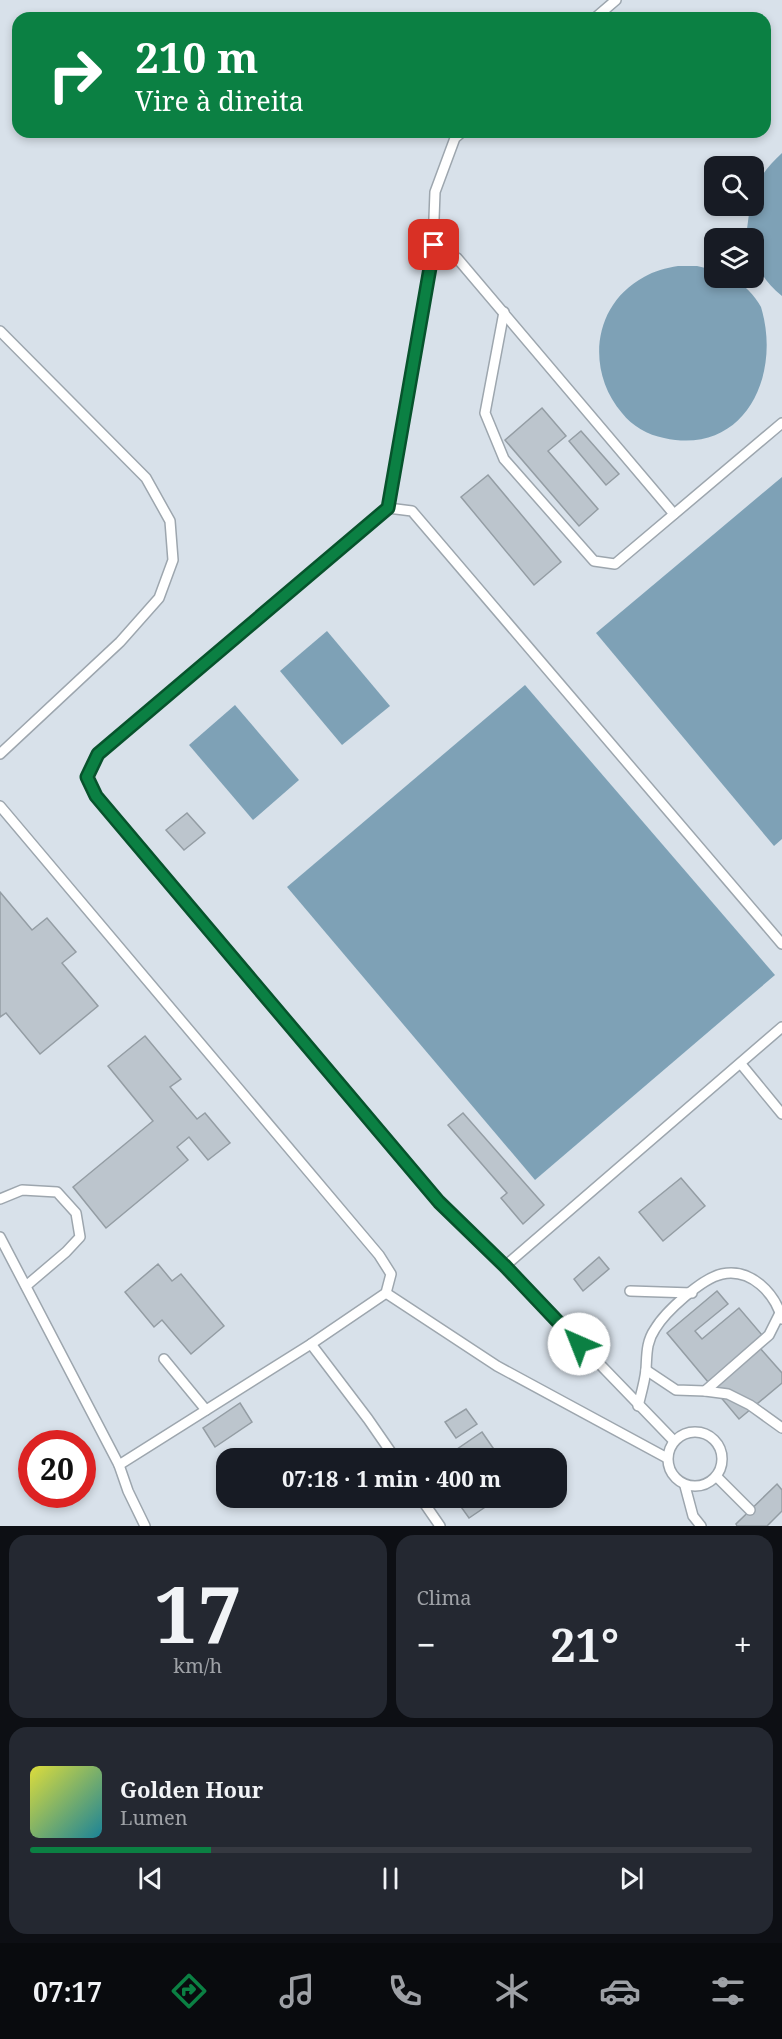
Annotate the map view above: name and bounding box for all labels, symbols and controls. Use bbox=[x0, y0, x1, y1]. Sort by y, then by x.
text: 210 m bbox=[135, 28, 259, 85]
icon: right bbox=[36, 36, 114, 114]
text: Vire à direita bbox=[135, 82, 304, 119]
map controls bbox=[704, 156, 764, 288]
button: search bbox=[704, 156, 764, 216]
pin bbox=[408, 219, 459, 270]
icon: arrive bbox=[417, 228, 450, 261]
button: layers bbox=[704, 228, 764, 288]
position arrow bbox=[547, 1312, 611, 1376]
speed limit sign: 20 bbox=[18, 1430, 96, 1508]
text: 07:18 · 1 min · 400 m bbox=[282, 1463, 501, 1493]
text: 17 bbox=[154, 1560, 242, 1666]
text: Clima bbox=[417, 1584, 472, 1611]
text: 21° bbox=[550, 1614, 619, 1675]
text: − bbox=[417, 1622, 436, 1667]
text: + bbox=[734, 1622, 752, 1667]
text: km/h bbox=[173, 1652, 222, 1679]
text: Golden Hour bbox=[120, 1774, 263, 1804]
text: Lumen bbox=[120, 1804, 188, 1831]
icon: previous bbox=[134, 1862, 167, 1895]
icon: pause bbox=[374, 1862, 407, 1895]
icon: next bbox=[615, 1862, 648, 1895]
icon: directions bbox=[168, 1970, 210, 2012]
icon: music bbox=[276, 1970, 318, 2012]
icon: phone bbox=[384, 1970, 426, 2012]
icon: climate bbox=[491, 1970, 533, 2012]
icon: car bbox=[599, 1970, 641, 2012]
icon: filters bbox=[707, 1970, 749, 2012]
text: 07:17 bbox=[33, 1973, 102, 2010]

